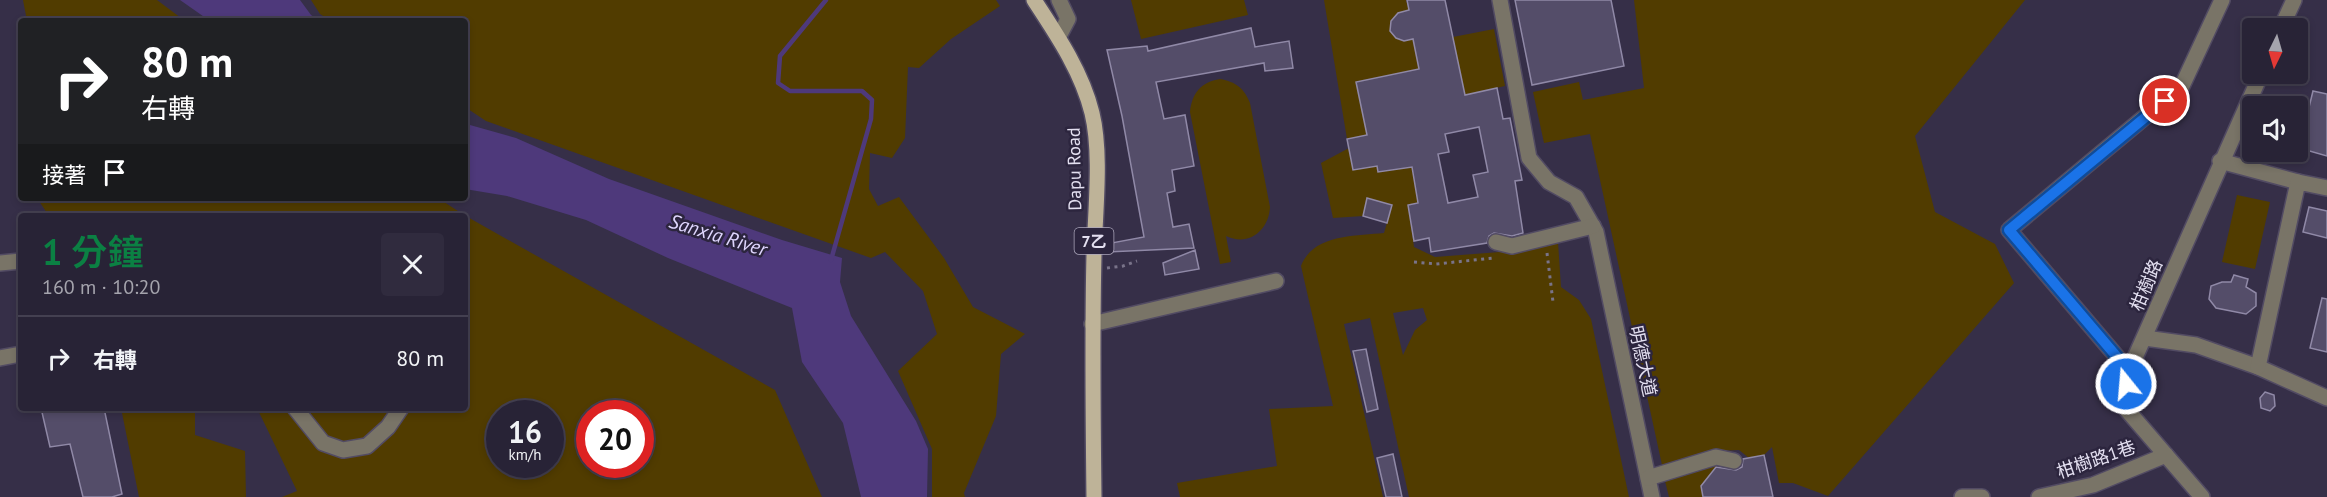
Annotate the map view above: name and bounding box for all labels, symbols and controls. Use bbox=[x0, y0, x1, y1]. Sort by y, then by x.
north arrow bbox=[2242, 18, 2308, 84]
map controls bbox=[2242, 18, 2308, 162]
text: 80 m bbox=[141, 34, 233, 89]
icon: right bbox=[42, 42, 120, 120]
pin bbox=[2139, 75, 2190, 126]
icon: arrive bbox=[2148, 84, 2181, 117]
text: 右轉 bbox=[141, 91, 195, 125]
button: sound bbox=[2242, 96, 2308, 162]
street label: Dapu Road bbox=[1062, 127, 1086, 211]
icon: arrive bbox=[98, 156, 131, 189]
text: 接著 bbox=[42, 161, 86, 189]
water label: Sanxia River bbox=[666, 208, 771, 263]
text: 1 分鐘 bbox=[42, 228, 144, 275]
road number: 7乙 bbox=[1074, 228, 1114, 254]
button: close bbox=[381, 233, 444, 296]
street label: 柑樹路 bbox=[2125, 256, 2167, 314]
text: 160 m · 10:20 bbox=[42, 274, 160, 300]
street label: 明德大道 bbox=[1624, 323, 1662, 399]
icon: right bbox=[42, 342, 75, 375]
text: 80 m bbox=[396, 344, 444, 372]
text: 右轉 bbox=[93, 346, 137, 374]
position arrow bbox=[2094, 352, 2158, 416]
speed limit sign: 20 bbox=[576, 400, 654, 478]
text: 16 bbox=[508, 412, 542, 451]
street label: 柑樹路1巷 bbox=[2054, 435, 2138, 483]
text: km/h bbox=[509, 445, 541, 464]

